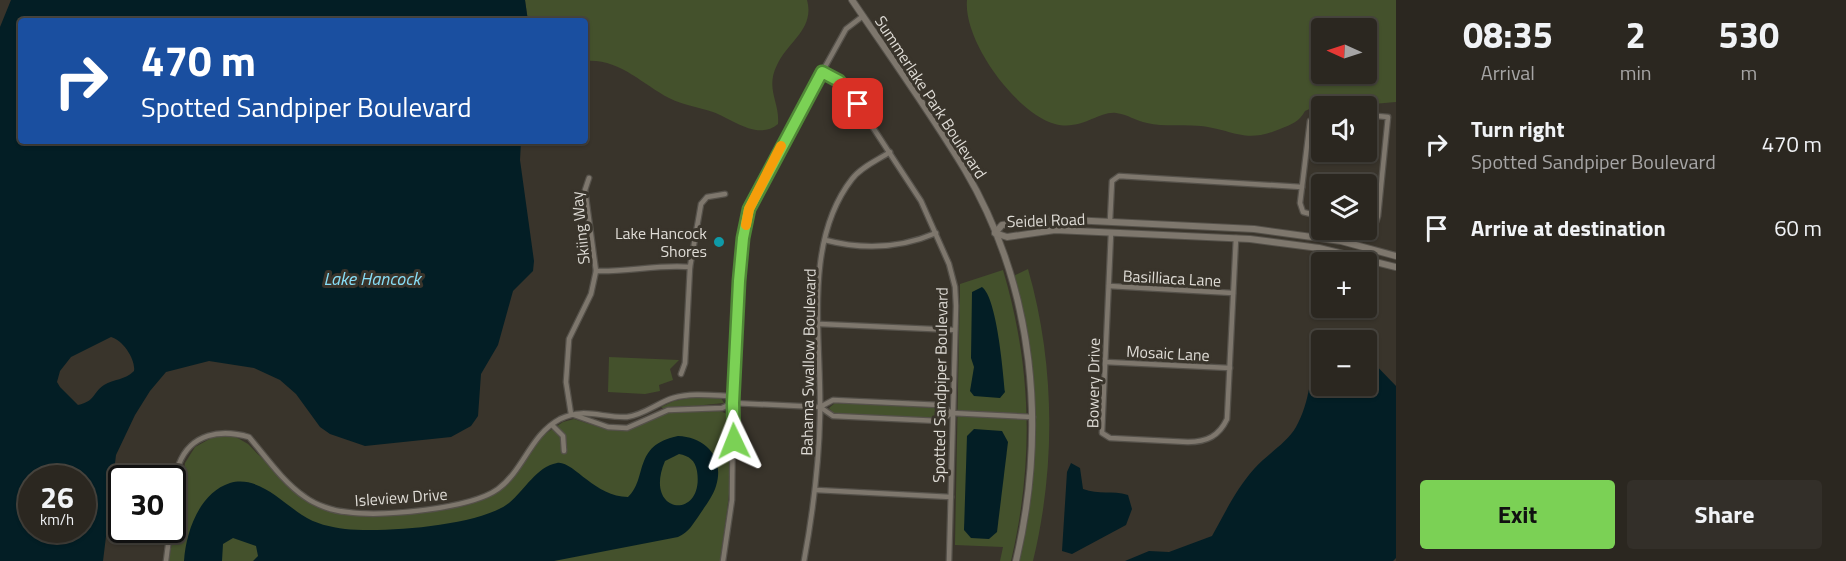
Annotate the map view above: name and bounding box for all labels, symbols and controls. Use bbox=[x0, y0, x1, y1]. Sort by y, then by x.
text: 08:35 bbox=[1463, 7, 1553, 62]
text: 2 bbox=[1626, 7, 1646, 62]
text: 530 bbox=[1719, 7, 1779, 62]
street label: Summerlake Park Boulevard bbox=[869, 11, 993, 183]
north arrow bbox=[1311, 18, 1377, 84]
map controls bbox=[1311, 18, 1377, 396]
text: 470 m bbox=[141, 28, 256, 92]
icon: right bbox=[42, 42, 120, 120]
text: Arrival bbox=[1481, 57, 1535, 88]
text: min bbox=[1620, 57, 1652, 88]
text: m bbox=[1740, 57, 1757, 88]
pin bbox=[832, 78, 883, 129]
text: Spotted Sandpiper Boulevard bbox=[141, 86, 472, 127]
icon: arrive bbox=[841, 87, 874, 120]
button: sound bbox=[1311, 96, 1377, 162]
text: Turn right bbox=[1471, 112, 1565, 146]
text: 470 m bbox=[1762, 127, 1822, 161]
icon: right bbox=[1420, 128, 1453, 161]
text: Spotted Sandpiper Boulevard bbox=[1471, 146, 1716, 177]
button: layers bbox=[1311, 174, 1377, 240]
street label: Skiing Way bbox=[564, 190, 596, 266]
street label: Seidel Road bbox=[1006, 207, 1086, 233]
text: Arrive at destination bbox=[1471, 211, 1666, 245]
text: 60 m bbox=[1774, 211, 1822, 245]
icon: arrive bbox=[1420, 212, 1453, 245]
place label: Lake Hancock Shores bbox=[615, 221, 707, 263]
marker: Lake Hancock Shores bbox=[712, 235, 726, 249]
button: + bbox=[1311, 252, 1377, 318]
street label: Basilliaca Lane bbox=[1122, 263, 1222, 293]
water label: Lake Hancock bbox=[323, 265, 423, 292]
street label: Bahama Swallow Boulevard bbox=[794, 268, 822, 456]
street label: Spotted Sandpiper Boulevard bbox=[926, 287, 954, 483]
button: − bbox=[1311, 330, 1377, 396]
street label: Bowery Drive bbox=[1080, 338, 1106, 428]
street label: Mosaic Lane bbox=[1126, 339, 1210, 367]
position arrow bbox=[702, 409, 766, 473]
speed limit sign: 30 bbox=[108, 465, 186, 543]
text: 26 bbox=[40, 474, 74, 520]
button: Exit bbox=[1420, 480, 1615, 549]
button: Share bbox=[1627, 480, 1822, 549]
street label: Isleview Drive bbox=[354, 482, 448, 512]
text: km/h bbox=[40, 508, 74, 531]

